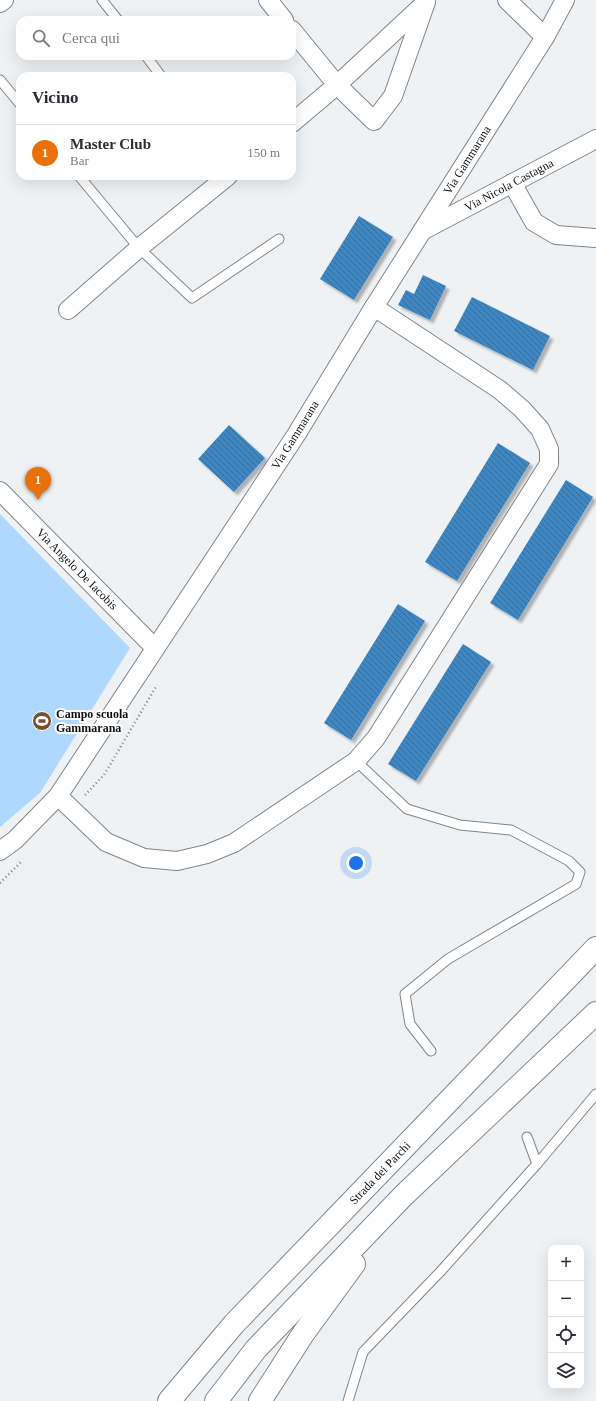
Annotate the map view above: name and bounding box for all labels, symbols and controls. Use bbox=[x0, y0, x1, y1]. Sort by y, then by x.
search box bbox=[16, 16, 296, 60]
icon: search bbox=[30, 27, 52, 49]
text: Cerca qui bbox=[62, 30, 120, 46]
text: Vicino bbox=[32, 88, 79, 107]
street label: Via Gammarana bbox=[440, 123, 494, 197]
text: Master Club bbox=[70, 136, 151, 152]
text: 1 bbox=[42, 145, 48, 160]
text: 150 m bbox=[247, 145, 280, 160]
text: Bar bbox=[70, 153, 89, 168]
street label: Via Nicola Castagna bbox=[462, 155, 556, 214]
street label: Via Gammarana bbox=[268, 398, 322, 472]
pin: 1 bbox=[25, 467, 51, 500]
street label: Via Angelo De Iacobis bbox=[34, 526, 121, 613]
place label: Campo scuola Gammarana bbox=[56, 707, 128, 735]
sports icon: Campo scuola Gammarana bbox=[31, 710, 53, 732]
your location bbox=[346, 853, 366, 873]
street label: Strada dei Parchi bbox=[346, 1138, 414, 1207]
map controls bbox=[548, 1245, 584, 1389]
button: + bbox=[548, 1245, 584, 1281]
button: − bbox=[548, 1281, 584, 1317]
button: locate bbox=[548, 1317, 584, 1353]
button: layers bbox=[548, 1353, 584, 1389]

